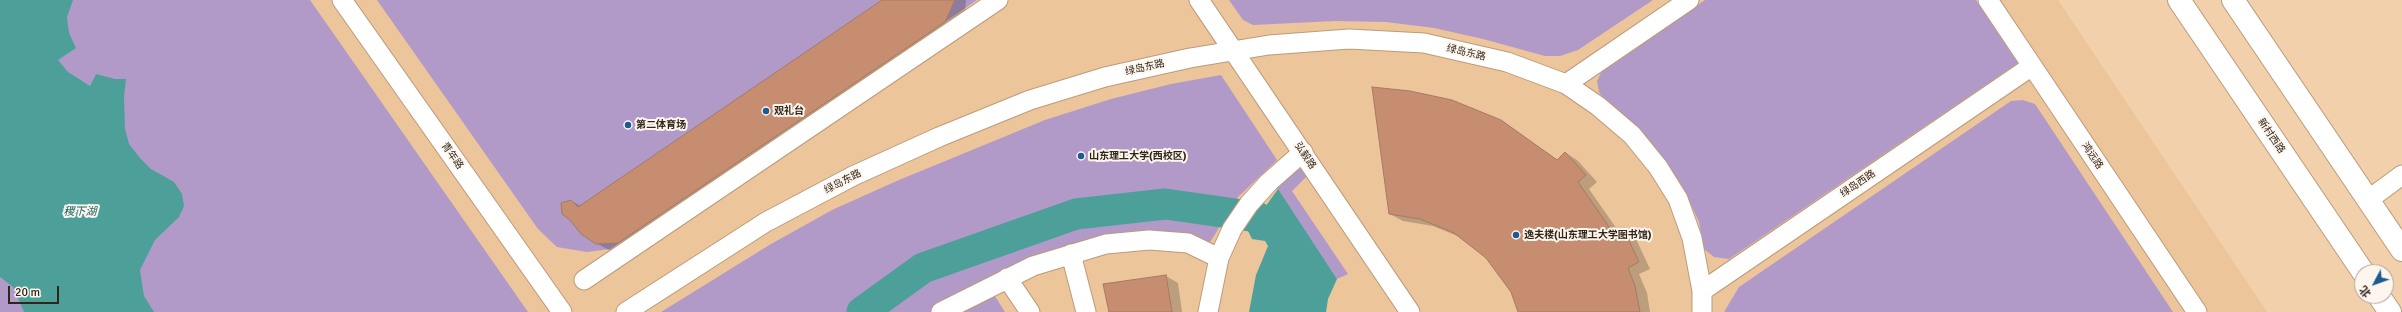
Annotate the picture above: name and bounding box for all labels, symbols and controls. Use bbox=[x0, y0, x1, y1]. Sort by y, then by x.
street label: 绿岛东路 bbox=[1445, 43, 1487, 63]
street label: 绿岛东路 bbox=[1124, 58, 1166, 78]
place label: 观礼台 bbox=[774, 105, 804, 117]
marker: 观礼台 bbox=[761, 106, 771, 116]
street label: 新村西路 bbox=[2255, 116, 2287, 156]
place label: 第二体育场 bbox=[636, 119, 686, 131]
marker: 第二体育场 bbox=[623, 120, 633, 130]
street label: 青年路 bbox=[438, 140, 466, 172]
street label: 弘毅路 bbox=[1292, 140, 1318, 172]
street label: 鸿远路 bbox=[2079, 140, 2105, 172]
place label: 山东理工大学(西校区) bbox=[1089, 150, 1186, 162]
marker: 山东理工大学(西校区) bbox=[1076, 151, 1086, 161]
street label: 绿岛东路 bbox=[822, 168, 864, 196]
street label: 绿岛西路 bbox=[1838, 168, 1878, 200]
water label: 稷下湖 bbox=[64, 205, 96, 219]
place label: 逸夫楼(山东理工大学图书馆) bbox=[1524, 229, 1651, 241]
marker: 逸夫楼(山东理工大学图书馆) bbox=[1511, 230, 1521, 240]
north arrow bbox=[2354, 264, 2394, 304]
scale bar bbox=[10, 278, 61, 304]
text: 北 bbox=[2357, 283, 2374, 300]
text: 20 m bbox=[15, 285, 40, 300]

